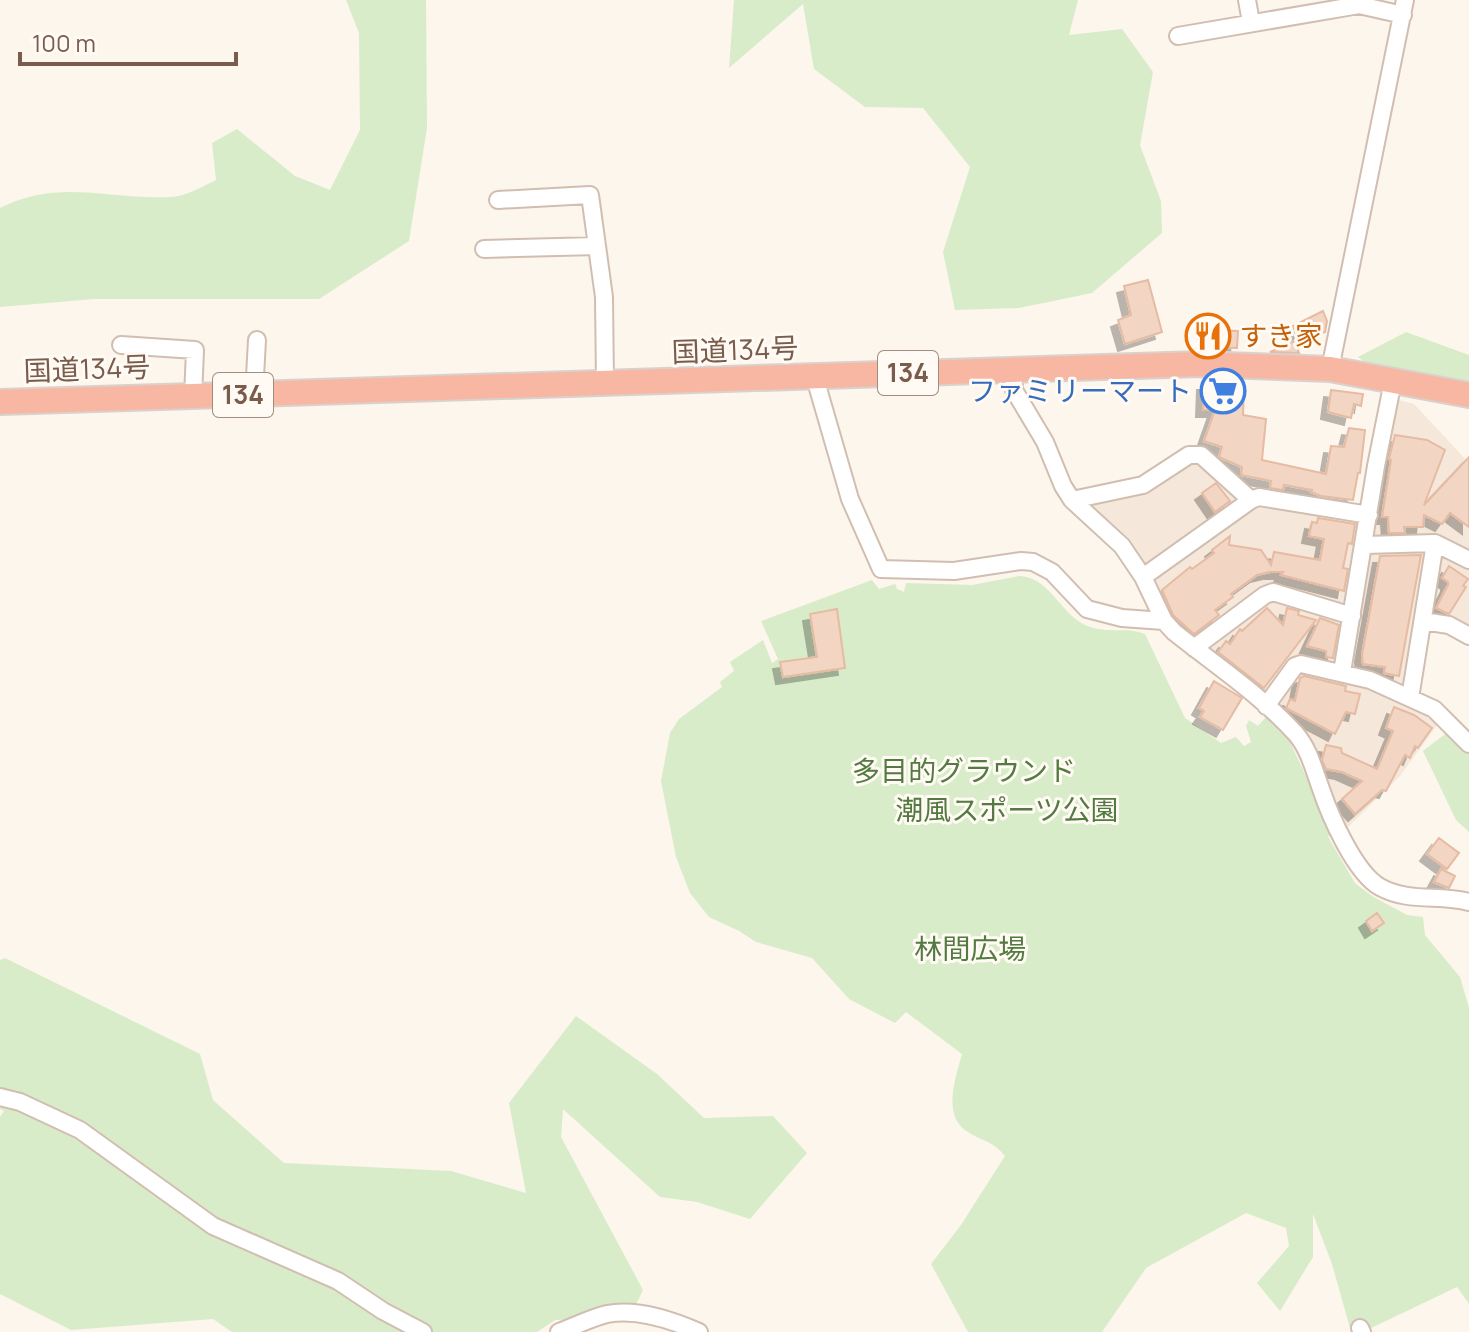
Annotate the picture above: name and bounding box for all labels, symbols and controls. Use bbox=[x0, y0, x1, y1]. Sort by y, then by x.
scale bar bbox=[20, 16, 236, 66]
text: 100 m bbox=[32, 26, 96, 59]
restaurant icon: すき家 bbox=[1184, 312, 1232, 360]
place label: すき家 bbox=[1239, 316, 1323, 354]
street label: 国道134号 bbox=[671, 328, 799, 370]
street label: 国道134号 bbox=[23, 347, 151, 389]
road number: 134 bbox=[878, 351, 938, 395]
supermarket icon: ファミリーマート bbox=[1199, 367, 1247, 415]
place label: ファミリーマート bbox=[968, 371, 1192, 409]
road number: 134 bbox=[213, 373, 273, 417]
park label: 多目的グラウンド bbox=[852, 751, 1076, 789]
park label: 潮風スポーツ公園 bbox=[895, 790, 1119, 828]
park label: 林間広場 bbox=[914, 929, 1026, 967]

